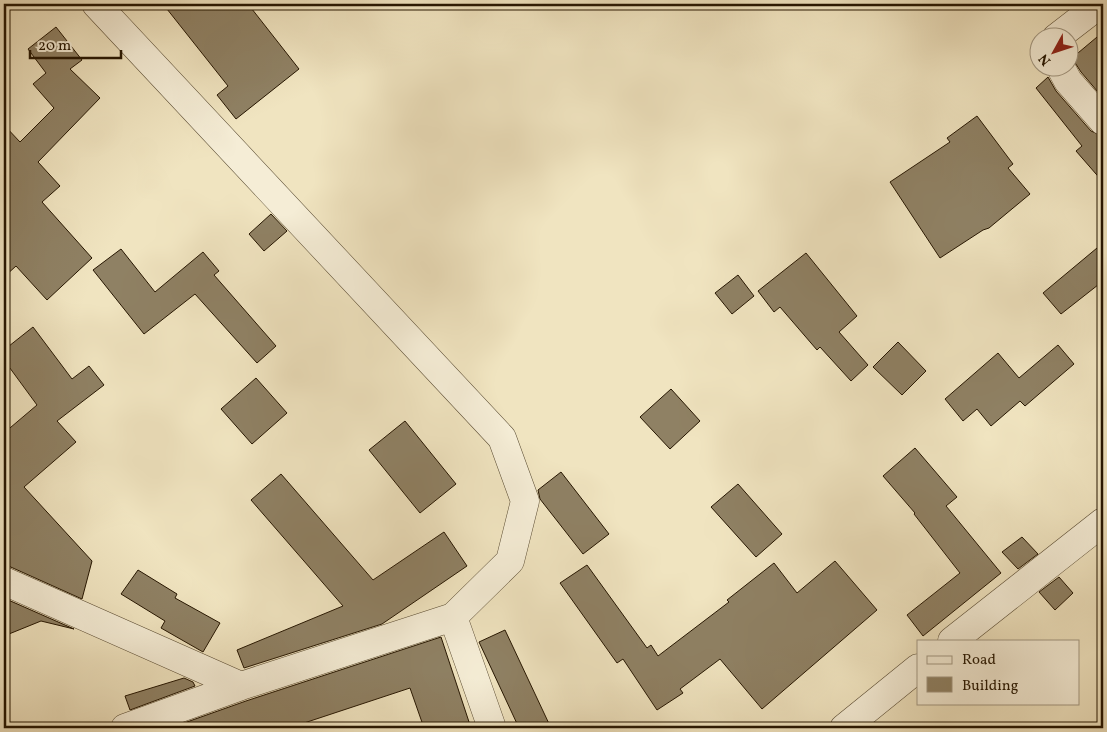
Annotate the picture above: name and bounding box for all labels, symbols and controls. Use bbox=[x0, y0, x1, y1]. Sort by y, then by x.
scale bar bbox=[30, 28, 121, 60]
north arrow bbox=[1030, 28, 1080, 78]
text: 20 m bbox=[38, 36, 71, 57]
text: N bbox=[1035, 49, 1056, 69]
legend bbox=[917, 640, 1080, 704]
text: Road bbox=[962, 650, 996, 671]
text: Building bbox=[962, 676, 1019, 697]

